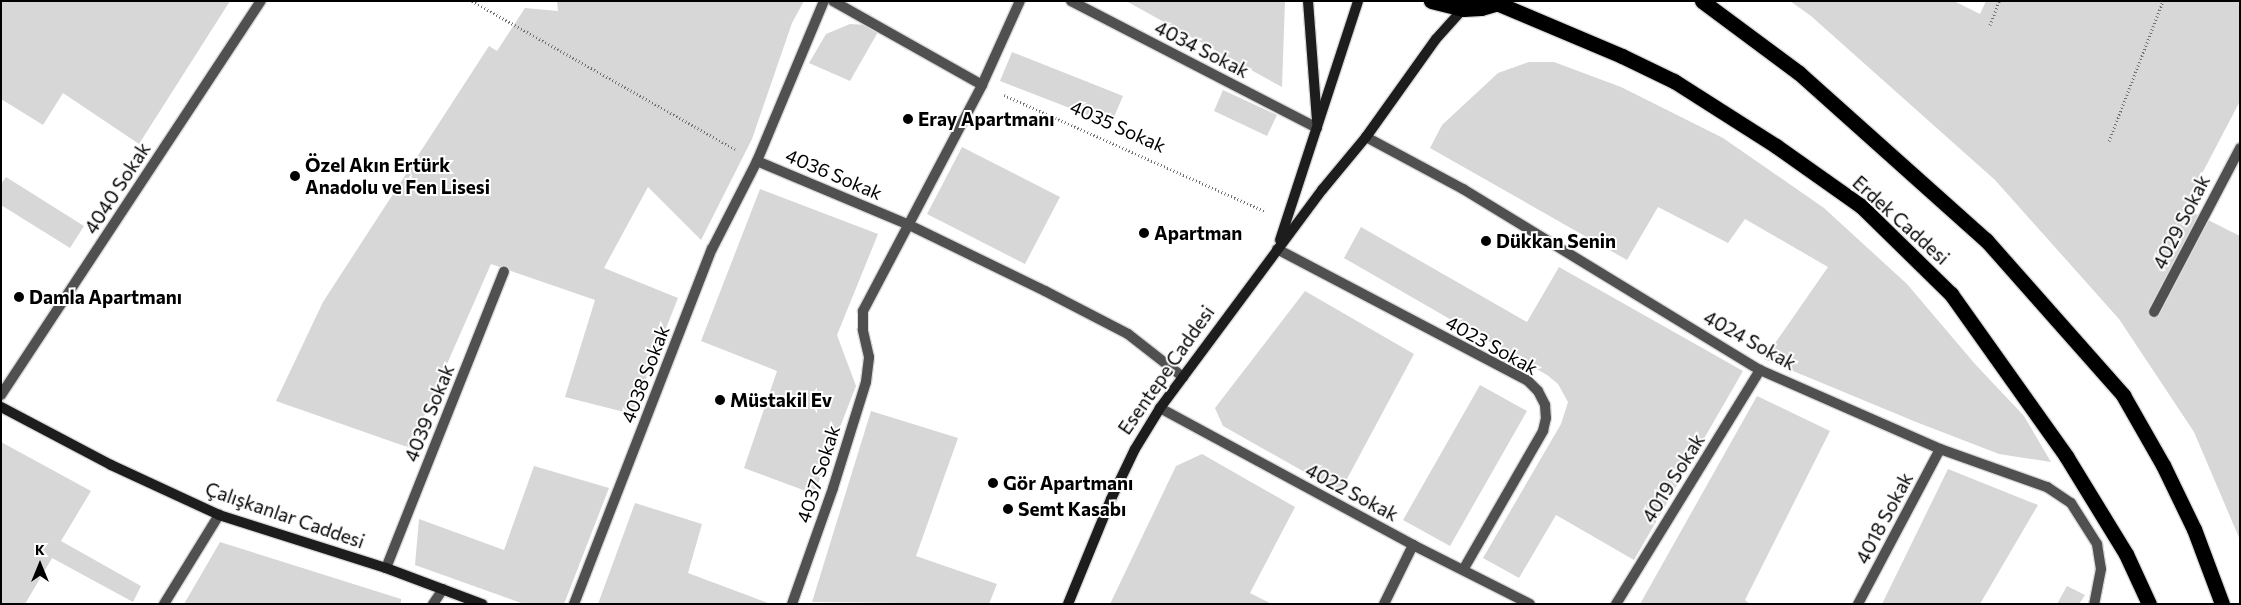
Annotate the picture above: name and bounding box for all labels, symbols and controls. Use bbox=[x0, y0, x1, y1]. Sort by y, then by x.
street label: 4034 Sokak bbox=[1151, 16, 1253, 82]
street label: 4035 Sokak bbox=[1067, 95, 1169, 157]
place label: Eray Apartmanı bbox=[918, 108, 1054, 130]
marker: Eray Apartmanı bbox=[902, 113, 914, 125]
street label: 4040 Sokak bbox=[79, 138, 155, 238]
street label: 4036 Sokak bbox=[782, 143, 886, 205]
place label: Özel Akın Ertürk Anadolu ve Fen Lisesi bbox=[305, 154, 490, 198]
marker: Özel Akın Ertürk Anadolu ve Fen Lisesi bbox=[289, 170, 301, 182]
street label: Erdek Caddesi bbox=[1848, 171, 1954, 269]
street label: 4029 Sokak bbox=[2148, 171, 2214, 273]
place label: Apartman bbox=[1154, 222, 1242, 244]
marker: Apartman bbox=[1138, 227, 1150, 239]
place label: Dükkan Senin bbox=[1496, 230, 1616, 252]
marker: Dükkan Senin bbox=[1480, 235, 1492, 247]
place label: Damla Apartmanı bbox=[29, 286, 182, 308]
marker: Damla Apartmanı bbox=[13, 291, 25, 303]
street label: Esentepe Caddesi bbox=[1113, 301, 1219, 439]
street label: 4024 Sokak bbox=[1700, 305, 1800, 375]
street label: 4023 Sokak bbox=[1442, 310, 1542, 380]
street label: 4038 Sokak bbox=[616, 322, 674, 426]
street label: 4039 Sokak bbox=[399, 361, 459, 465]
place label: Müstakil Ev bbox=[730, 389, 832, 411]
marker: Müstakil Ev bbox=[714, 394, 726, 406]
street label: 4037 Sokak bbox=[792, 422, 844, 526]
street label: 4019 Sokak bbox=[1637, 430, 1709, 526]
street label: 4022 Sokak bbox=[1302, 458, 1402, 526]
street label: 4018 Sokak bbox=[1850, 468, 1918, 568]
place label: Gör Apartmanı bbox=[1003, 472, 1133, 494]
street label: Çalışkanlar Caddesi bbox=[202, 477, 368, 553]
marker: Gör Apartmanı bbox=[987, 477, 999, 489]
place label: Semt Kasabı bbox=[1018, 498, 1126, 520]
marker: Semt Kasabı bbox=[1002, 503, 1014, 515]
north arrow bbox=[15, 540, 65, 590]
text: K bbox=[35, 541, 45, 558]

